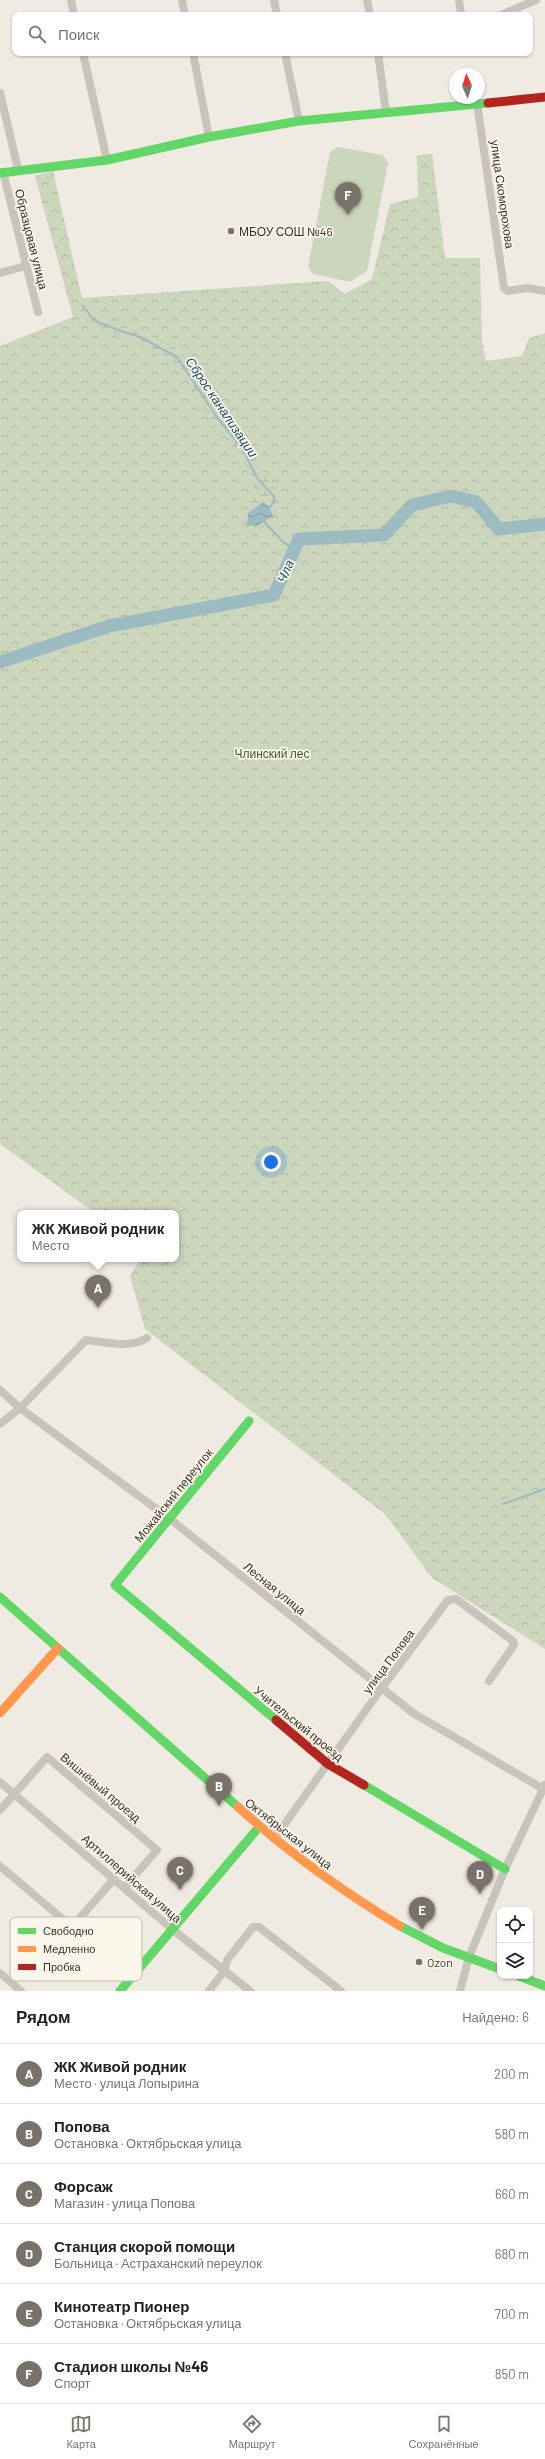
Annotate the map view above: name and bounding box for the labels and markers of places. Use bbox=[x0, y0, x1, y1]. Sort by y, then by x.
pin: F bbox=[335, 182, 361, 215]
place label: МБОУ СОШ №46 bbox=[239, 224, 333, 238]
marker: МБОУ СОШ №46 bbox=[226, 226, 236, 236]
pin: A bbox=[85, 1275, 111, 1308]
pin: B bbox=[206, 1773, 232, 1806]
pin: C bbox=[167, 1857, 193, 1890]
pin: D bbox=[467, 1861, 493, 1894]
pin: E bbox=[409, 1897, 435, 1930]
place label: Ozon bbox=[427, 1955, 453, 1969]
marker: Ozon bbox=[414, 1957, 424, 1967]

